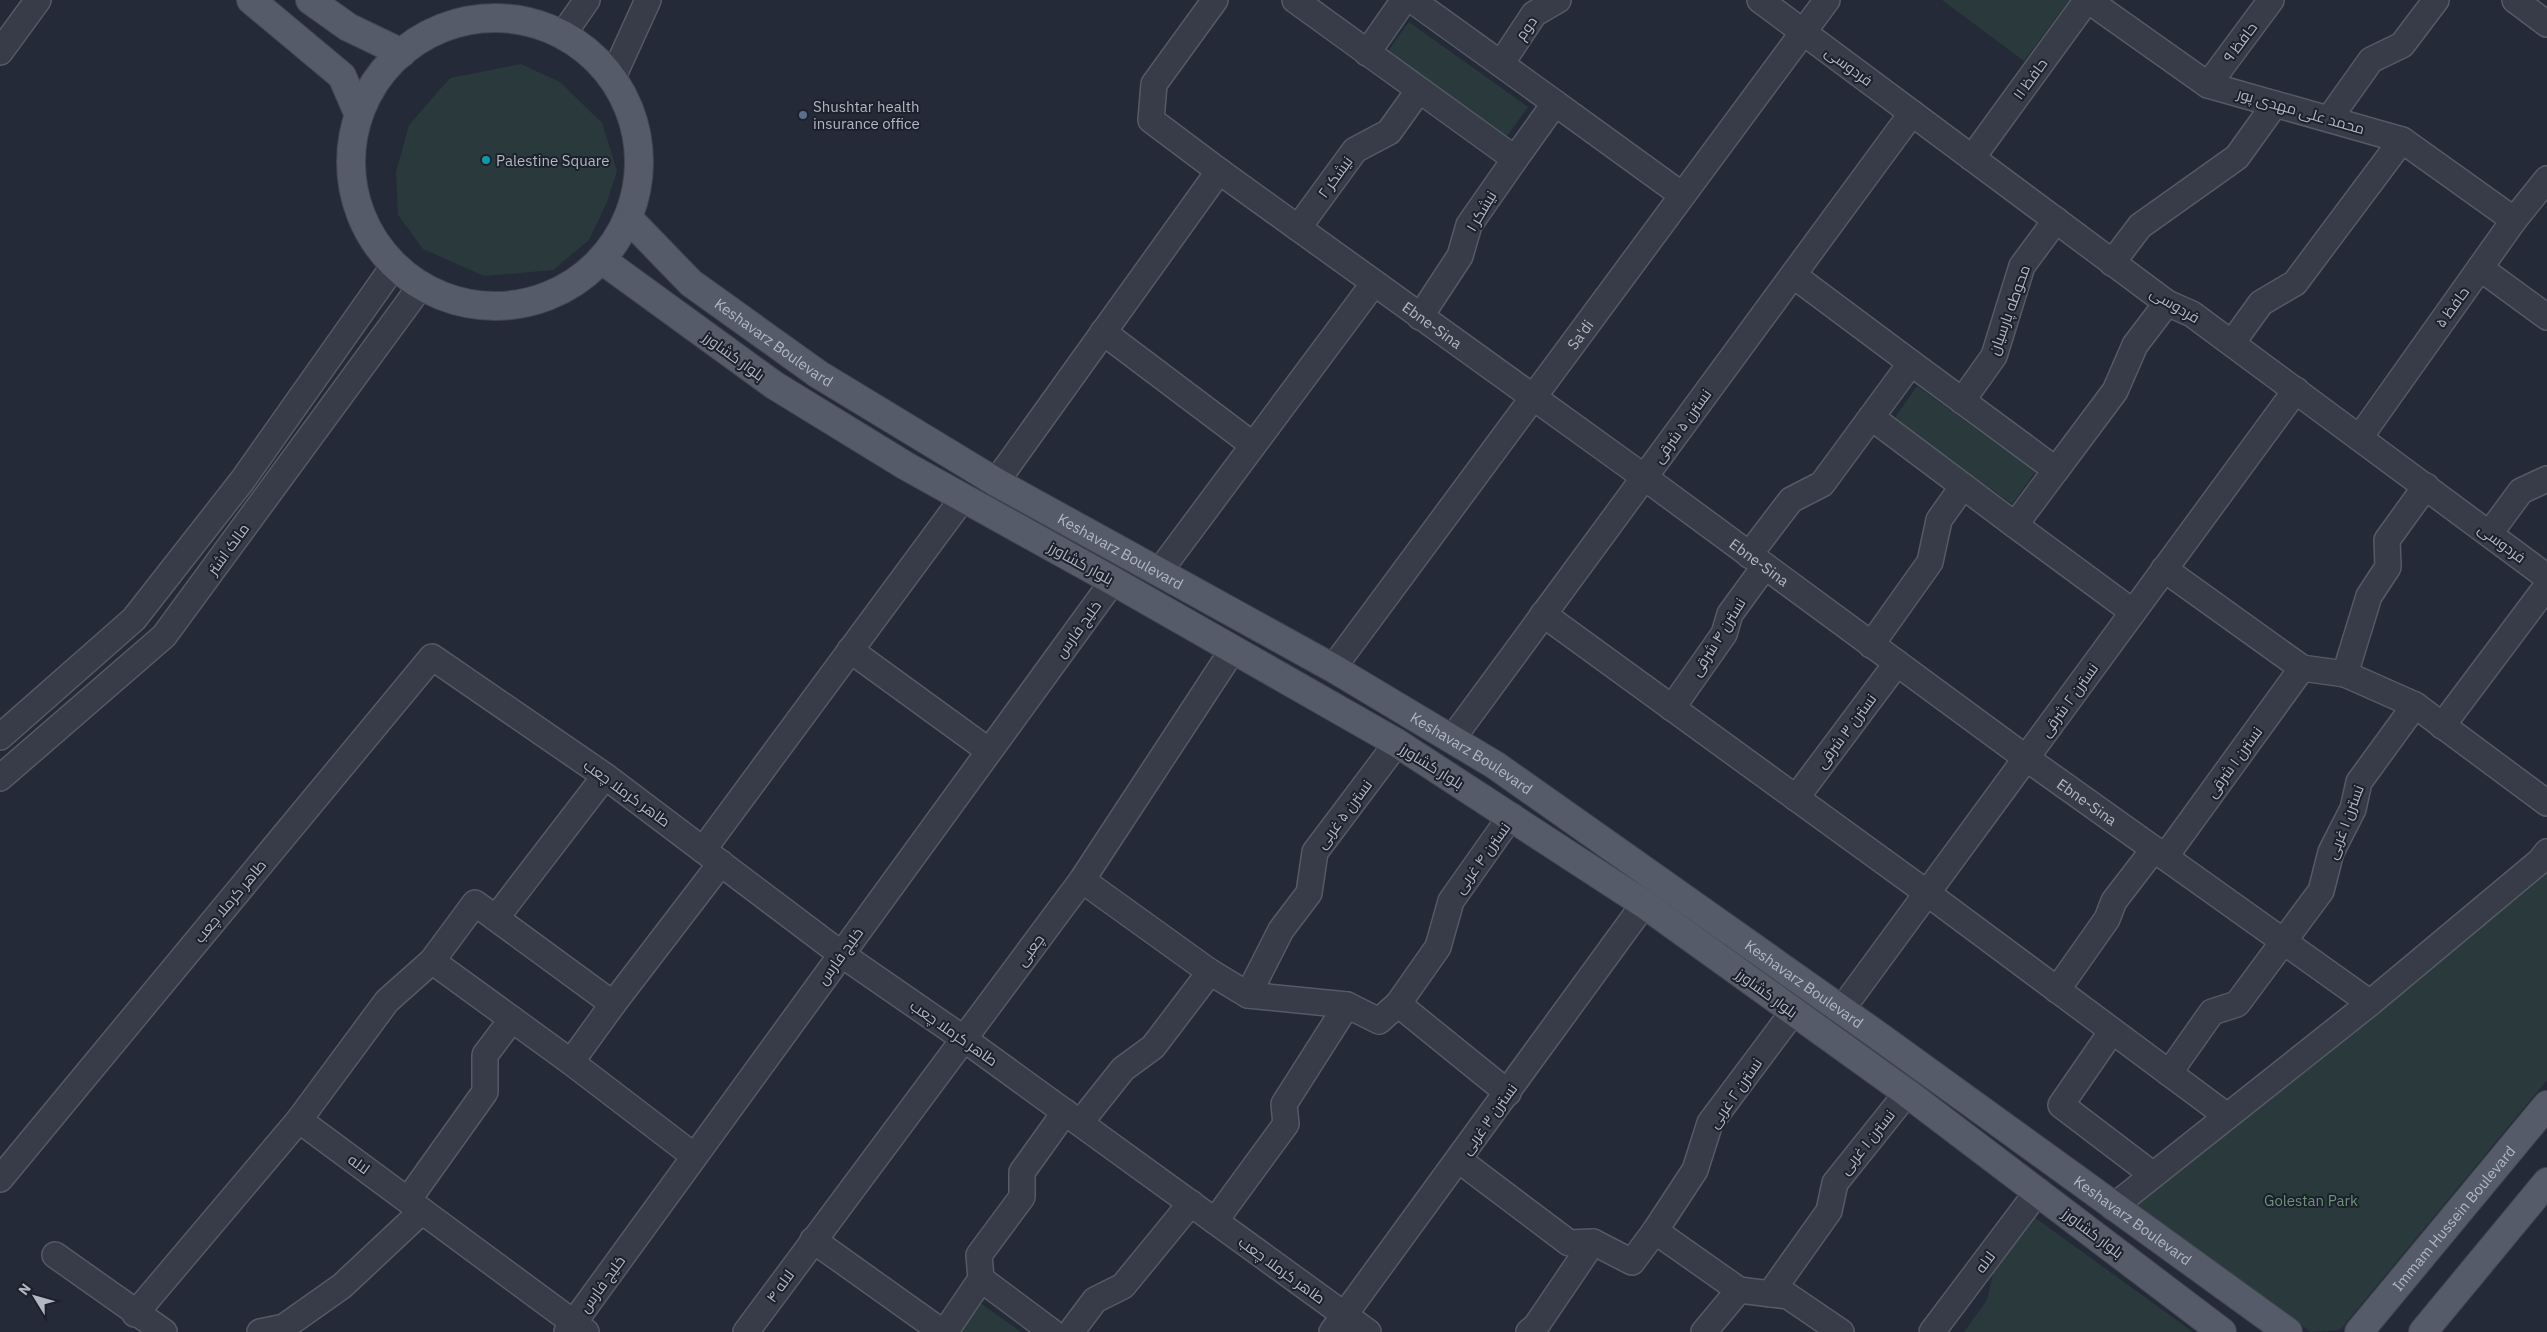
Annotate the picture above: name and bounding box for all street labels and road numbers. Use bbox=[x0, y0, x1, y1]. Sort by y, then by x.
street label: دوم bbox=[1511, 12, 1542, 44]
street label: حافظ ۹ bbox=[2219, 18, 2261, 66]
street label: فردوسی bbox=[1821, 42, 1877, 91]
street label: حافظ ۱۱ bbox=[2009, 55, 2051, 103]
street label: محمد علی مهدی پور bbox=[2234, 83, 2367, 139]
street label: نیشکر ۲ bbox=[1313, 152, 1357, 202]
street label: نیشکر ۱ bbox=[1462, 187, 1500, 235]
street label: محوطه پارسیان bbox=[1984, 262, 2035, 358]
street label: فردوسی bbox=[2146, 283, 2203, 328]
street label: حافظ ۵ bbox=[2431, 283, 2473, 331]
street label: Keshavarz Boulevard bbox=[711, 294, 837, 390]
street label: Ebne-Sina bbox=[1399, 297, 1466, 353]
street label: Sa'di bbox=[1563, 316, 1597, 353]
street label: بلوار کشاورز bbox=[699, 327, 769, 385]
street label: نسترن ۵ شرقی bbox=[1649, 385, 1716, 467]
street label: Keshavarz Boulevard bbox=[1055, 509, 1187, 593]
street label: مالک اشتر bbox=[202, 519, 253, 579]
street label: فردوسی bbox=[2474, 519, 2530, 568]
street label: Ebne-Sina bbox=[1726, 534, 1793, 590]
street label: بلوار کشاورز bbox=[1044, 537, 1117, 589]
street label: نسترن ۴ شرقی bbox=[1686, 594, 1750, 680]
street label: خلیج فارس bbox=[1051, 597, 1107, 662]
street label: نسترن ۲ شرقی bbox=[2036, 659, 2103, 741]
street label: نسترن ۳ شرقی bbox=[1812, 690, 1881, 773]
street label: Keshavarz Boulevard bbox=[1407, 707, 1537, 798]
street label: نسترن ۱ شرقی bbox=[2202, 723, 2267, 802]
street label: بلوار کشاورز bbox=[1396, 738, 1467, 793]
street label: طاهر کرملا چعب bbox=[579, 755, 674, 832]
street label: Ebne-Sina bbox=[2054, 774, 2121, 829]
street label: نسترن ۵ غربی bbox=[1312, 776, 1377, 853]
street label: نسترن ۱ غربی bbox=[2322, 782, 2369, 862]
street label: نسترن ۴ غربی bbox=[1450, 819, 1515, 898]
street label: طاهر کرملا چعب bbox=[190, 856, 271, 947]
street label: خلیج فارس bbox=[813, 924, 869, 989]
street label: چعبی bbox=[1012, 930, 1049, 971]
street label: Keshavarz Boulevard bbox=[1741, 935, 1867, 1032]
street label: بلوار کشاورز bbox=[1732, 964, 1802, 1022]
street label: طاهر کرملا چعب bbox=[906, 996, 1002, 1071]
street label: نسترن ۲ غربی bbox=[1704, 1054, 1767, 1132]
street label: نسترن ۳ غربی bbox=[1457, 1080, 1522, 1159]
street label: نسترن ۱ غربی bbox=[1835, 1106, 1900, 1179]
street label: Immam Hussein Boulevard bbox=[2388, 1141, 2519, 1295]
street label: لاله bbox=[344, 1150, 374, 1178]
street label: Keshavarz Boulevard bbox=[2071, 1171, 2196, 1269]
street label: بلوار کشاورز bbox=[2058, 1203, 2127, 1262]
street label: طاهر کرملا چعب bbox=[1234, 1232, 1329, 1309]
street label: لاله bbox=[1971, 1247, 1999, 1277]
street label: خلیج فارس bbox=[575, 1252, 631, 1317]
street label: لاله ۴ bbox=[762, 1266, 798, 1306]

